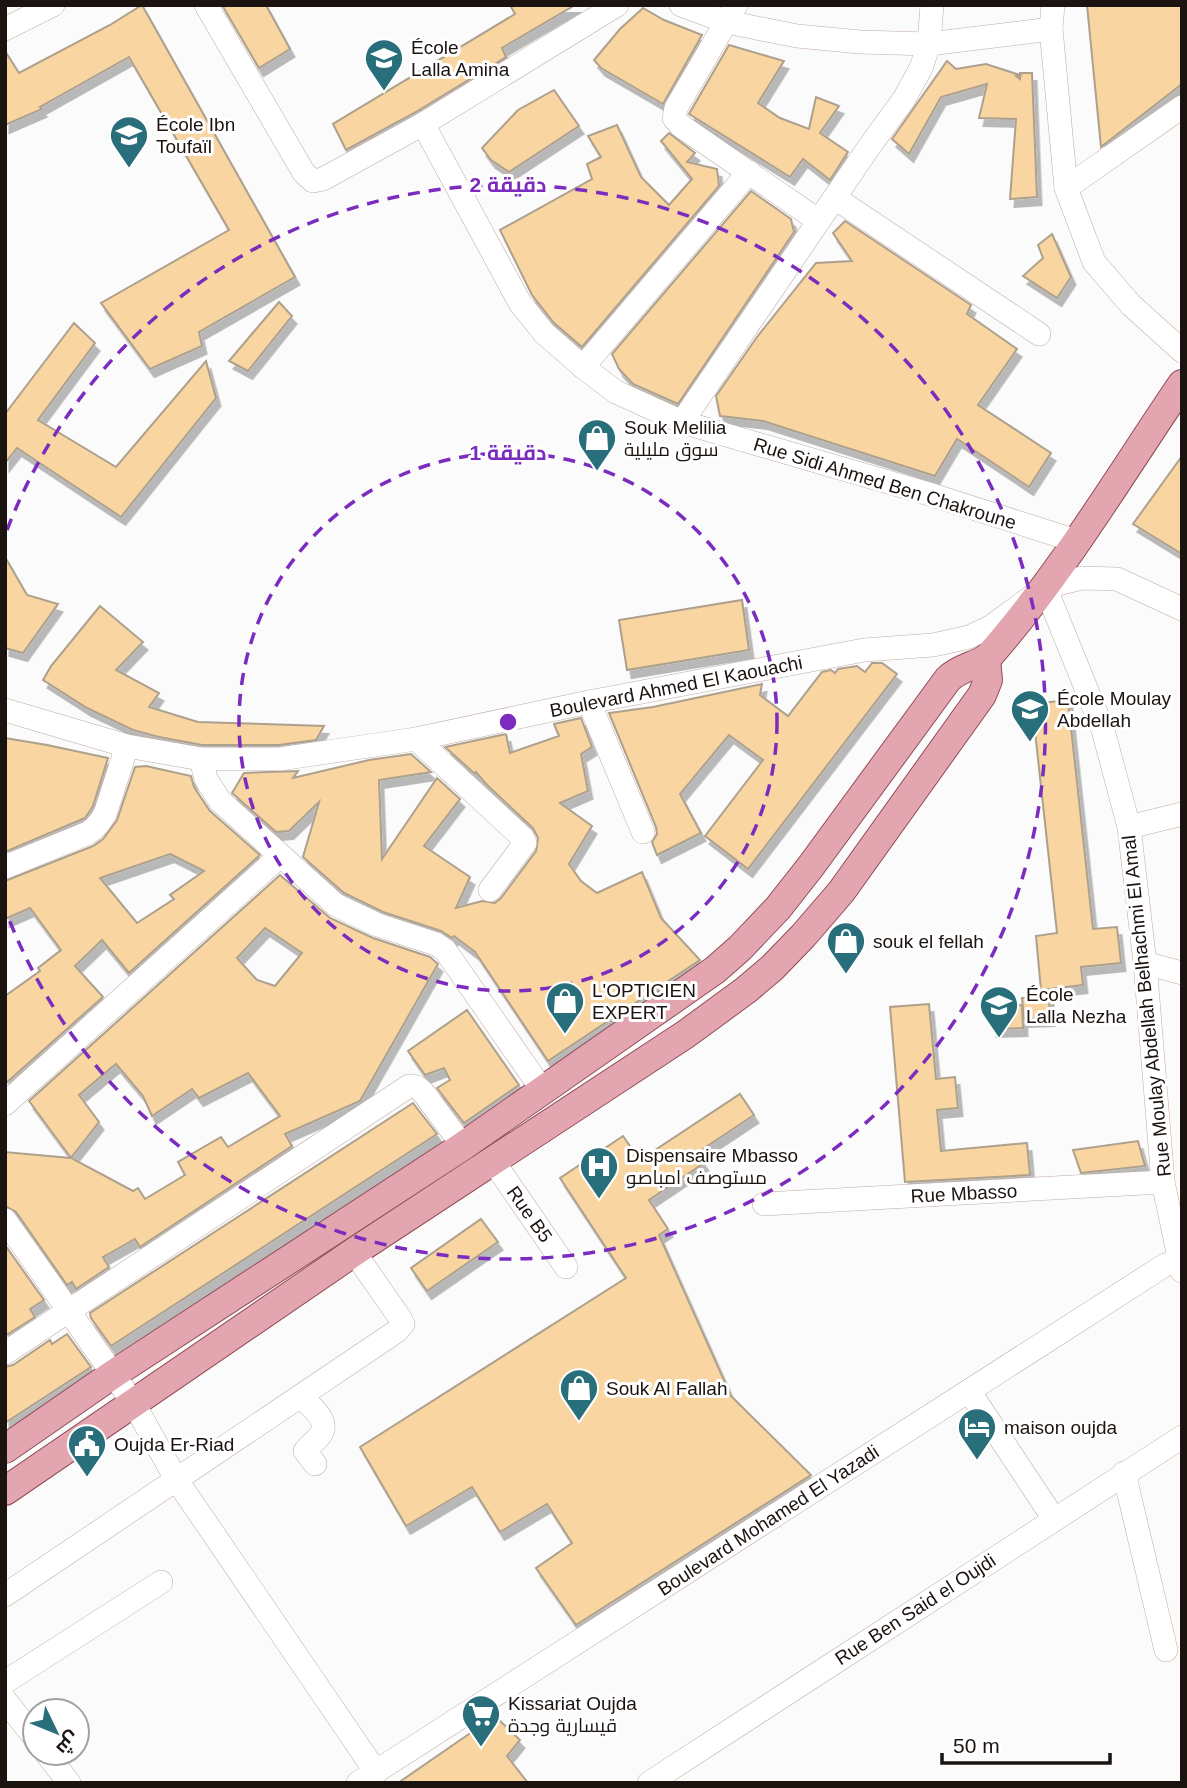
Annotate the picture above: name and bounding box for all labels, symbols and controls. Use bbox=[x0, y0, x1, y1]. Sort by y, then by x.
school or university icon: École Lalla Amina bbox=[363, 37, 405, 92]
place label: École Lalla Amina bbox=[411, 37, 510, 80]
school or university icon: École Ibn Toufaïl bbox=[108, 114, 150, 169]
place label: École Ibn Toufaïl bbox=[156, 114, 235, 157]
text: 2 دقيقة bbox=[470, 173, 546, 197]
shop icon: Souk Melilia سوق مليلية bbox=[576, 417, 618, 472]
place label: Souk Melilia سوق مليلية bbox=[624, 417, 727, 462]
street label: Rue Sidi Ahmed Ben Chakroune bbox=[751, 433, 1019, 534]
text: 1 دقيقة bbox=[470, 441, 546, 465]
street label: Boulevard Ahmed El Kaouachi bbox=[548, 652, 804, 721]
school or university icon: École Moulay Abdellah bbox=[1009, 688, 1051, 743]
place label: École Moulay Abdellah bbox=[1057, 688, 1172, 731]
centre of rings bbox=[496, 710, 520, 734]
street label: Rue Moulay Abdellah Belhachmi El Amal bbox=[1118, 834, 1175, 1178]
shop icon: souk el fellah bbox=[825, 920, 867, 975]
place label: souk el fellah bbox=[873, 931, 984, 952]
shop icon: L'OPTICIEN EXPERT bbox=[544, 980, 586, 1035]
place label: L'OPTICIEN EXPERT bbox=[592, 980, 696, 1023]
school or university icon: École Lalla Nezha bbox=[978, 984, 1020, 1039]
place label: École Lalla Nezha bbox=[1026, 984, 1127, 1027]
hospital icon: Dispensaire Mbasso مستوصف امباصو bbox=[578, 1145, 620, 1200]
place label: Dispensaire Mbasso مستوصف امباصو bbox=[626, 1145, 798, 1189]
street label: Rue Mbasso bbox=[910, 1180, 1018, 1207]
street label: Rue B5 bbox=[503, 1182, 556, 1246]
shop icon: Souk Al Fallah bbox=[558, 1367, 600, 1422]
place label: Souk Al Fallah bbox=[606, 1378, 727, 1399]
hotel icon: maison oujda bbox=[956, 1406, 998, 1461]
place label: maison oujda bbox=[1004, 1417, 1117, 1438]
public building icon: Oujda Er-Riad bbox=[66, 1423, 108, 1478]
place label: Oujda Er-Riad bbox=[114, 1434, 234, 1455]
street label: Boulevard Mohamed El Yazadi bbox=[654, 1441, 883, 1600]
street label: Rue Ben Said el Oujdi bbox=[831, 1550, 999, 1669]
supermarket icon: Kissariat Oujda قيسارية وجدة bbox=[460, 1693, 502, 1748]
place label: Kissariat Oujda قيسارية وجدة bbox=[508, 1693, 637, 1737]
north arrow bbox=[21, 1697, 91, 1767]
scale bar bbox=[942, 1722, 1110, 1766]
text: ش bbox=[51, 1726, 84, 1759]
text: 50 m bbox=[953, 1734, 1000, 1757]

